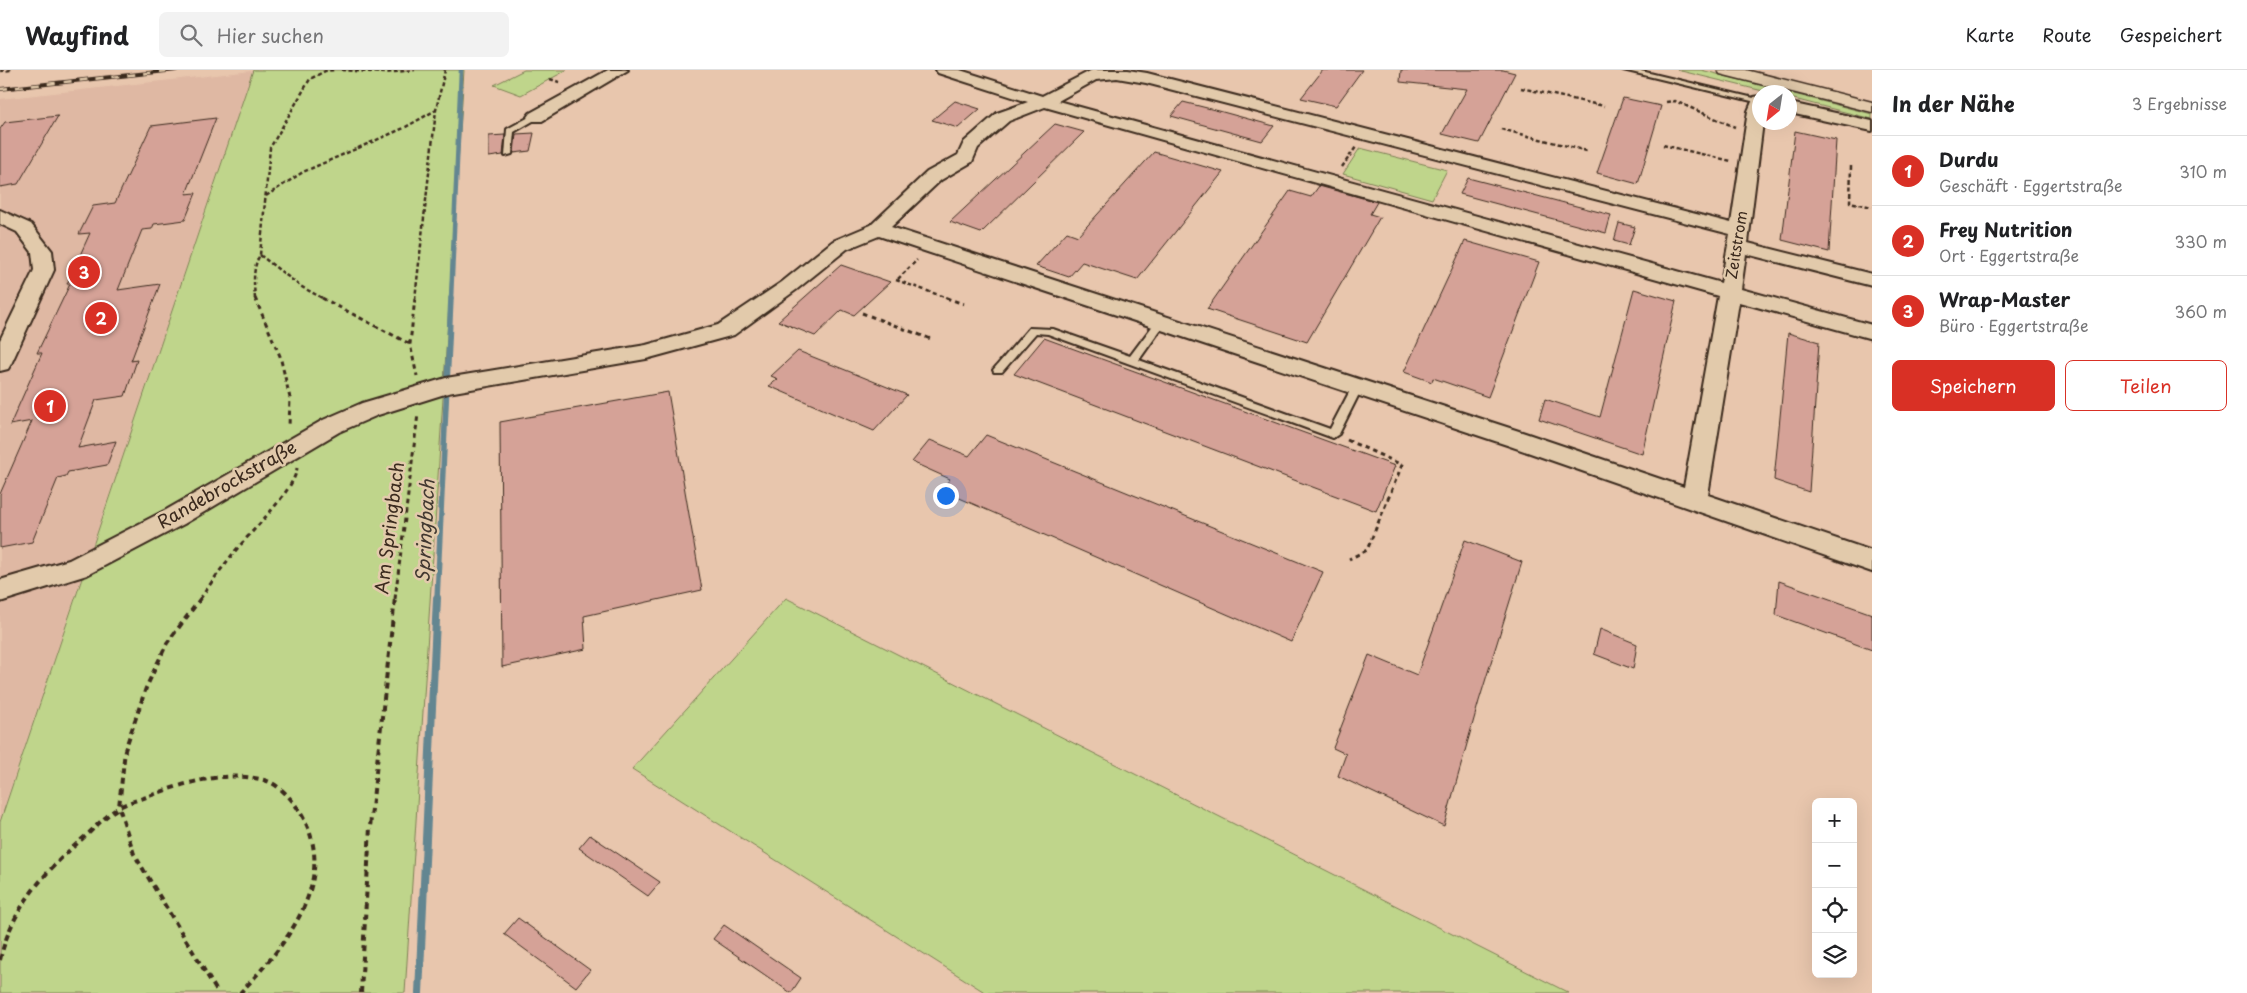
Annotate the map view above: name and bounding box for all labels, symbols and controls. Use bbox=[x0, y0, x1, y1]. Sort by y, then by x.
search box bbox=[159, 12, 509, 57]
text: Wayfind bbox=[25, 17, 129, 53]
icon: search bbox=[177, 21, 205, 49]
text: Hier suchen bbox=[217, 21, 324, 49]
text: Karte bbox=[1966, 21, 2014, 48]
text: Route bbox=[2042, 21, 2092, 48]
text: Gespeichert bbox=[2120, 21, 2222, 48]
north arrow bbox=[1752, 85, 1797, 130]
text: In der Nähe bbox=[1892, 87, 2014, 119]
text: 3 Ergebnisse bbox=[2132, 91, 2227, 115]
text: Durdu bbox=[1939, 145, 1999, 173]
text: 1 bbox=[1904, 159, 1912, 183]
text: 310 m bbox=[2179, 159, 2227, 183]
text: Geschäft · Eggertstraße bbox=[1939, 173, 2122, 197]
street label: Zeitstrom bbox=[1719, 209, 1752, 281]
text: Frey Nutrition bbox=[1939, 215, 2073, 243]
text: 2 bbox=[1902, 229, 1914, 253]
text: 330 m bbox=[2174, 229, 2227, 253]
text: Ort · Eggertstraße bbox=[1939, 243, 2079, 267]
pin: 3 bbox=[68, 253, 100, 291]
text: Wrap-Master bbox=[1939, 285, 2070, 313]
pin: 2 bbox=[85, 299, 117, 337]
text: 3 bbox=[1903, 299, 1913, 323]
text: 360 m bbox=[2175, 299, 2227, 323]
text: Büro · Eggertstraße bbox=[1939, 313, 2088, 337]
button: Speichern bbox=[1892, 360, 2055, 411]
button: Teilen bbox=[2065, 360, 2227, 411]
pin: 1 bbox=[34, 387, 66, 425]
street label: Randebrockstraße bbox=[151, 433, 301, 535]
street label: Am Springbach bbox=[367, 460, 410, 595]
water label: Springbach bbox=[407, 478, 441, 583]
your location bbox=[933, 483, 959, 509]
map controls bbox=[1812, 798, 1857, 978]
button: + bbox=[1812, 798, 1857, 843]
button: − bbox=[1812, 843, 1857, 888]
button: locate bbox=[1812, 888, 1857, 933]
button: layers bbox=[1812, 933, 1857, 978]

